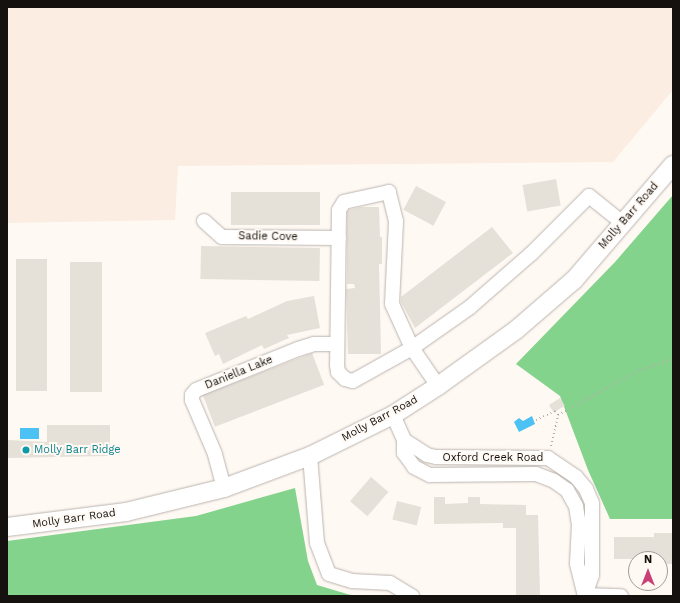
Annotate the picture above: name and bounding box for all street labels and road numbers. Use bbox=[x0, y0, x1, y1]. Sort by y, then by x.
street label: Molly Barr Road bbox=[596, 180, 662, 252]
street label: Sadie Cove bbox=[238, 230, 298, 244]
street label: Daniella Lake bbox=[203, 353, 275, 393]
street label: Molly Barr Road bbox=[339, 393, 421, 445]
street label: Oxford Creek Road bbox=[442, 451, 544, 465]
street label: Molly Barr Road bbox=[31, 507, 117, 531]

